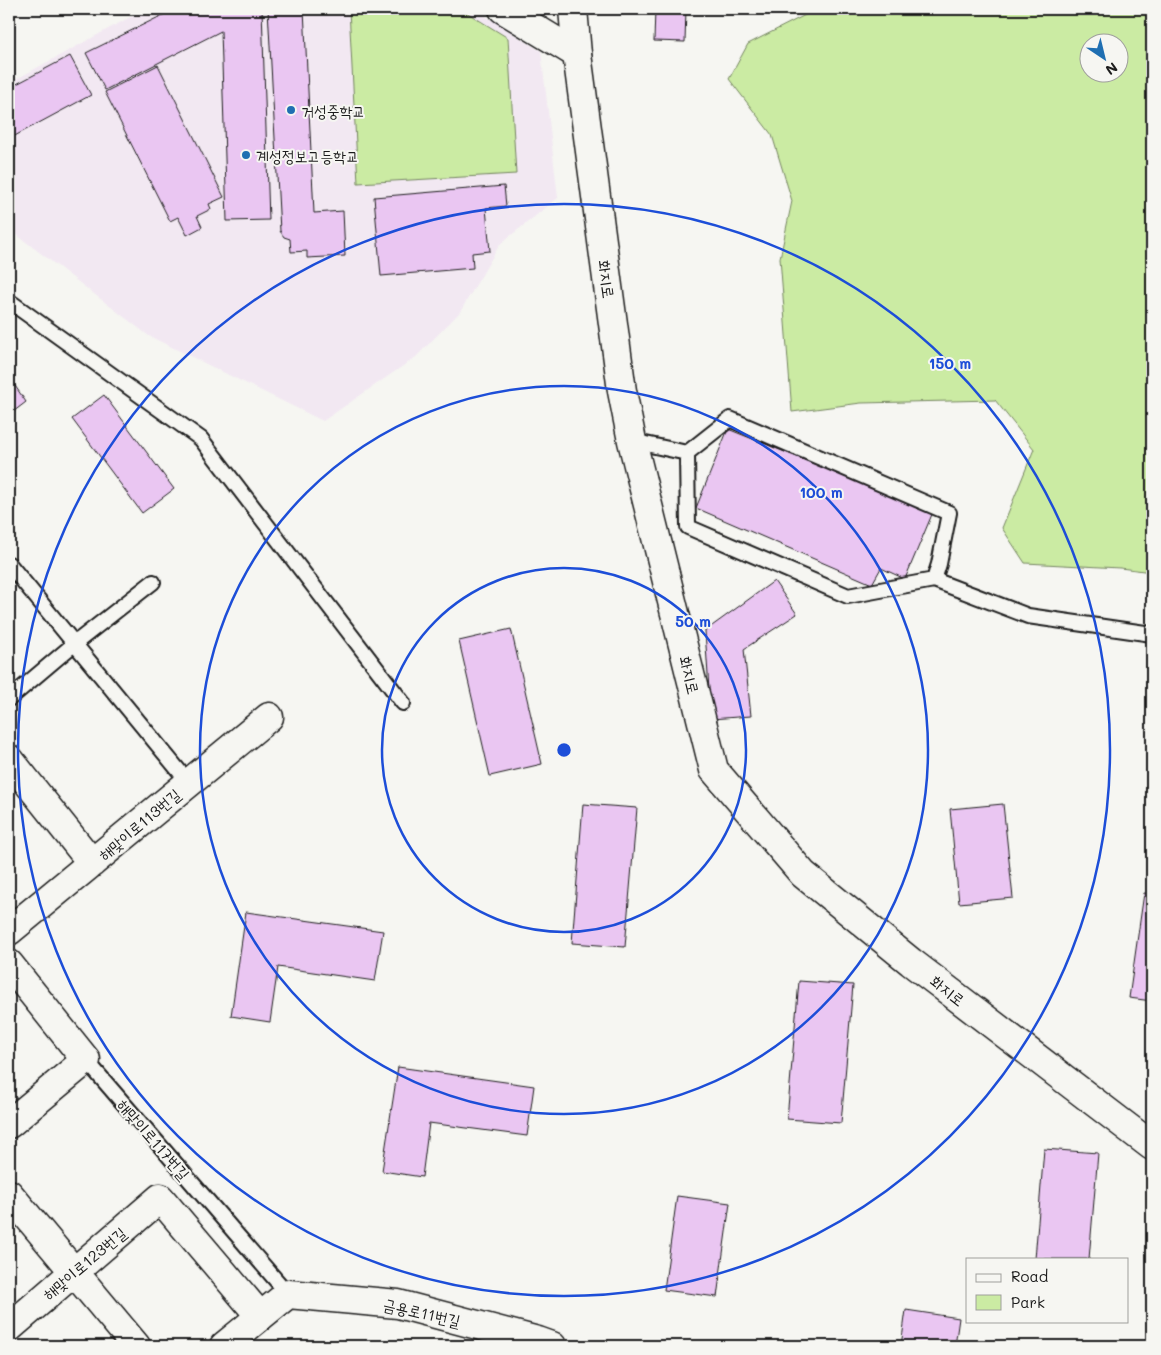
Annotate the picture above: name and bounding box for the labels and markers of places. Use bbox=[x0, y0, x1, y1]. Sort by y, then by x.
place label: 거성중학교 bbox=[301, 100, 365, 121]
marker: 거성중학교 bbox=[285, 104, 297, 116]
place label: 계성정보고등학교 bbox=[256, 145, 359, 166]
marker: 계성정보고등학교 bbox=[240, 149, 252, 161]
centre of rings bbox=[555, 741, 573, 759]

